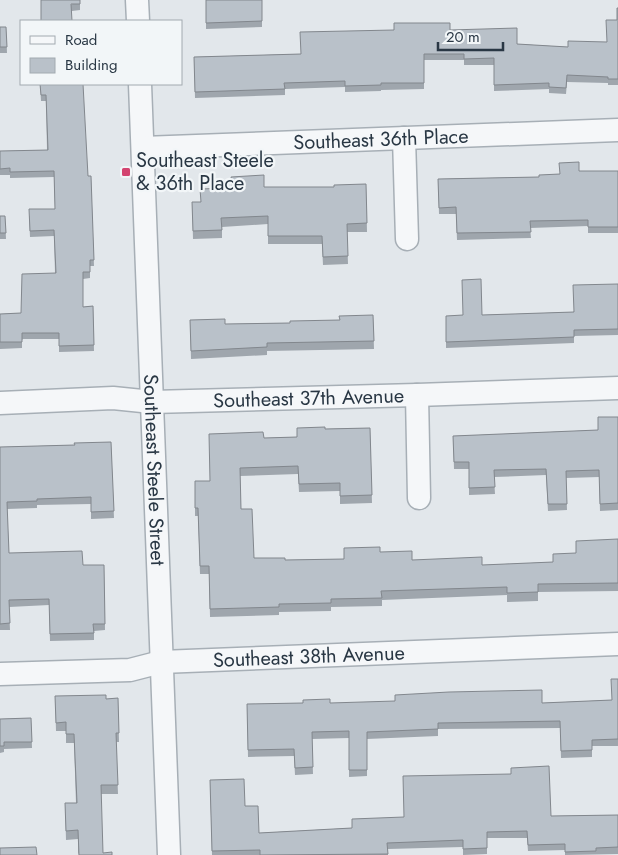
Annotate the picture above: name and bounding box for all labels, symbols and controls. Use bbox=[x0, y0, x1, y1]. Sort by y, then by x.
legend bbox=[20, 20, 182, 85]
scale bar bbox=[438, 20, 503, 52]
text: 20 m bbox=[446, 26, 480, 48]
text: Road bbox=[65, 29, 97, 51]
text: Building bbox=[65, 54, 117, 76]
street label: Southeast 36th Place bbox=[293, 122, 469, 157]
place label: Southeast Steele & 36th Place bbox=[136, 146, 274, 198]
marker: Southeast Steele & 36th Place bbox=[120, 166, 132, 178]
street label: Southeast Steele Street bbox=[136, 373, 172, 566]
street label: Southeast 37th Avenue bbox=[213, 381, 405, 415]
street label: Southeast 38th Avenue bbox=[212, 638, 405, 675]

